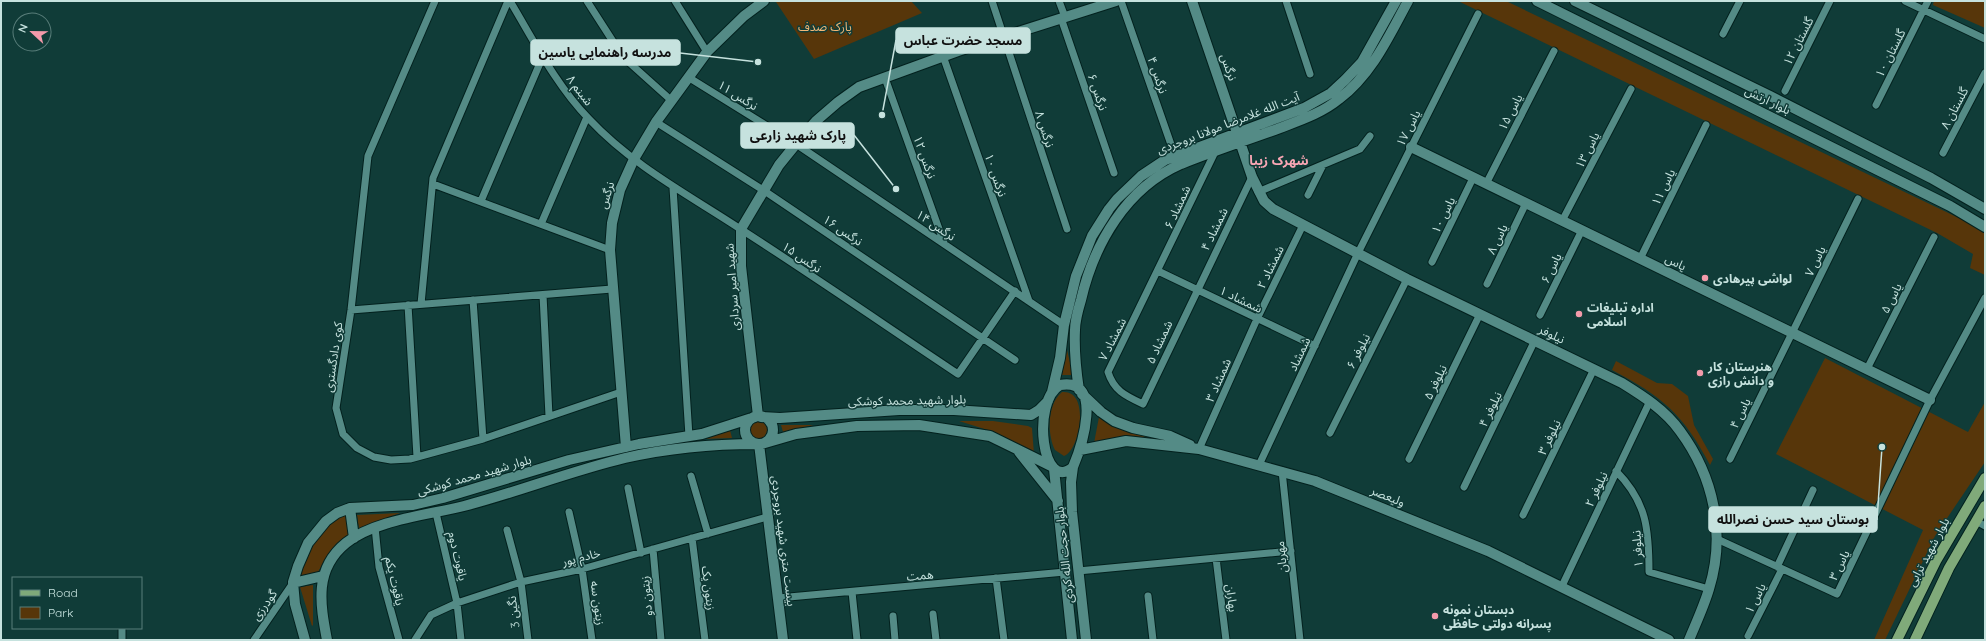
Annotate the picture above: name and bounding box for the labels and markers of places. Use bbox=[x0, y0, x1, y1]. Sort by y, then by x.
callout: مسجد حضرت عباس bbox=[896, 28, 1030, 53]
callout: مدرسه راهنمایی یاسین bbox=[531, 40, 680, 65]
callout: پارک شهید زارعی bbox=[741, 123, 854, 148]
place label: لواشی پیرهادی bbox=[1713, 271, 1792, 287]
marker: لواشی پیرهادی bbox=[1700, 273, 1710, 283]
place label: اداره تبلیغات اسلامی bbox=[1587, 300, 1654, 329]
marker: اداره تبلیغات اسلامی bbox=[1574, 309, 1584, 319]
place label: هنرستان کار و دانش رازی bbox=[1707, 359, 1774, 388]
marker: هنرستان کار و دانش رازی bbox=[1695, 368, 1705, 378]
callout: بوستان سید حسن نصرالله bbox=[1709, 507, 1877, 532]
place label: دبستان نمونه پسرانه دولتی حافظی bbox=[1443, 602, 1552, 632]
marker: دبستان نمونه پسرانه دولتی حافظی bbox=[1430, 611, 1440, 621]

